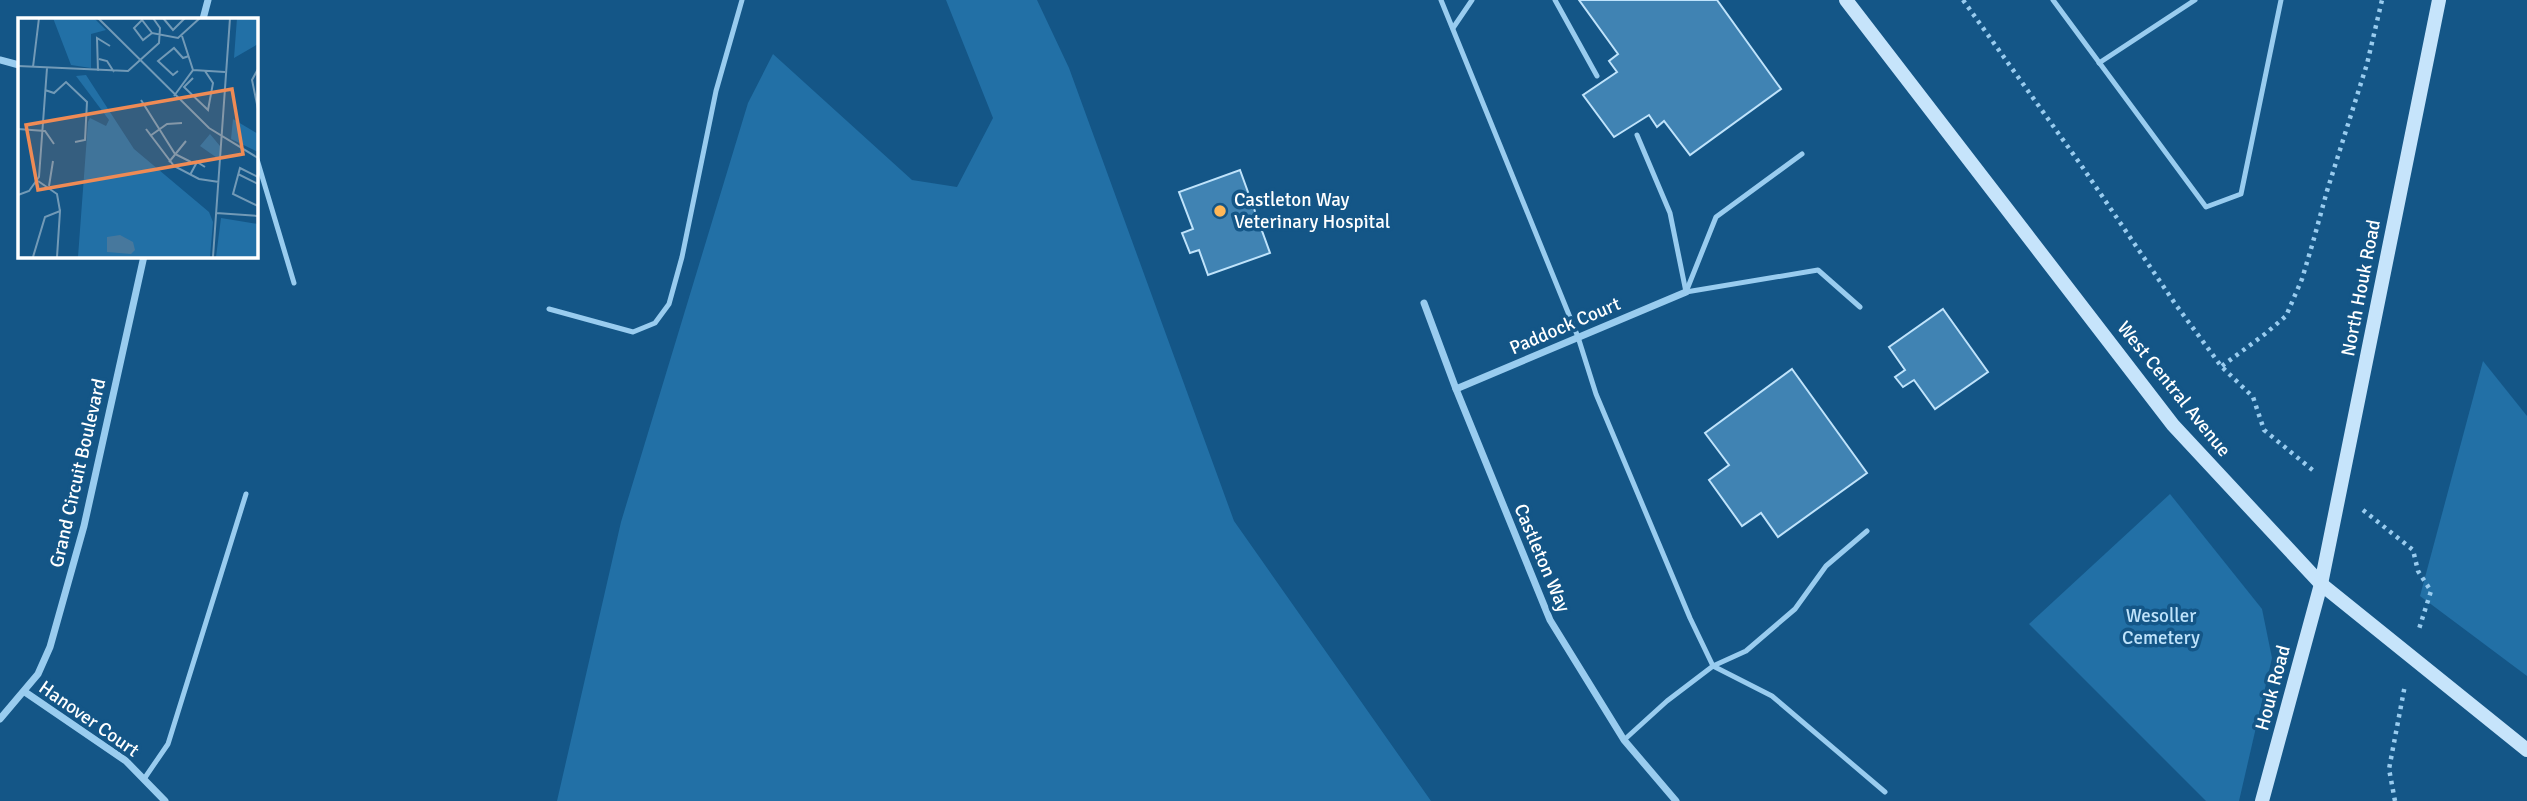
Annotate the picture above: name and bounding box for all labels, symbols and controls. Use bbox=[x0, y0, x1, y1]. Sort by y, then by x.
inset map bbox=[18, 18, 257, 257]
place label: Castleton Way Veterinary Hospital bbox=[1234, 188, 1390, 234]
marker: Castleton Way Veterinary Hospital bbox=[1212, 203, 1228, 219]
street label: North Houk Road bbox=[2336, 218, 2386, 358]
street label: Paddock Court bbox=[1506, 292, 1624, 360]
street label: West Central Avenue bbox=[2112, 316, 2236, 462]
street label: Grand Circuit Boulevard bbox=[45, 376, 111, 570]
street label: Castleton Way bbox=[1508, 500, 1576, 616]
park label: Wesoller Cemetery bbox=[2122, 604, 2200, 650]
street label: Houk Road bbox=[2250, 643, 2296, 733]
street label: Hanover Court bbox=[34, 676, 144, 763]

